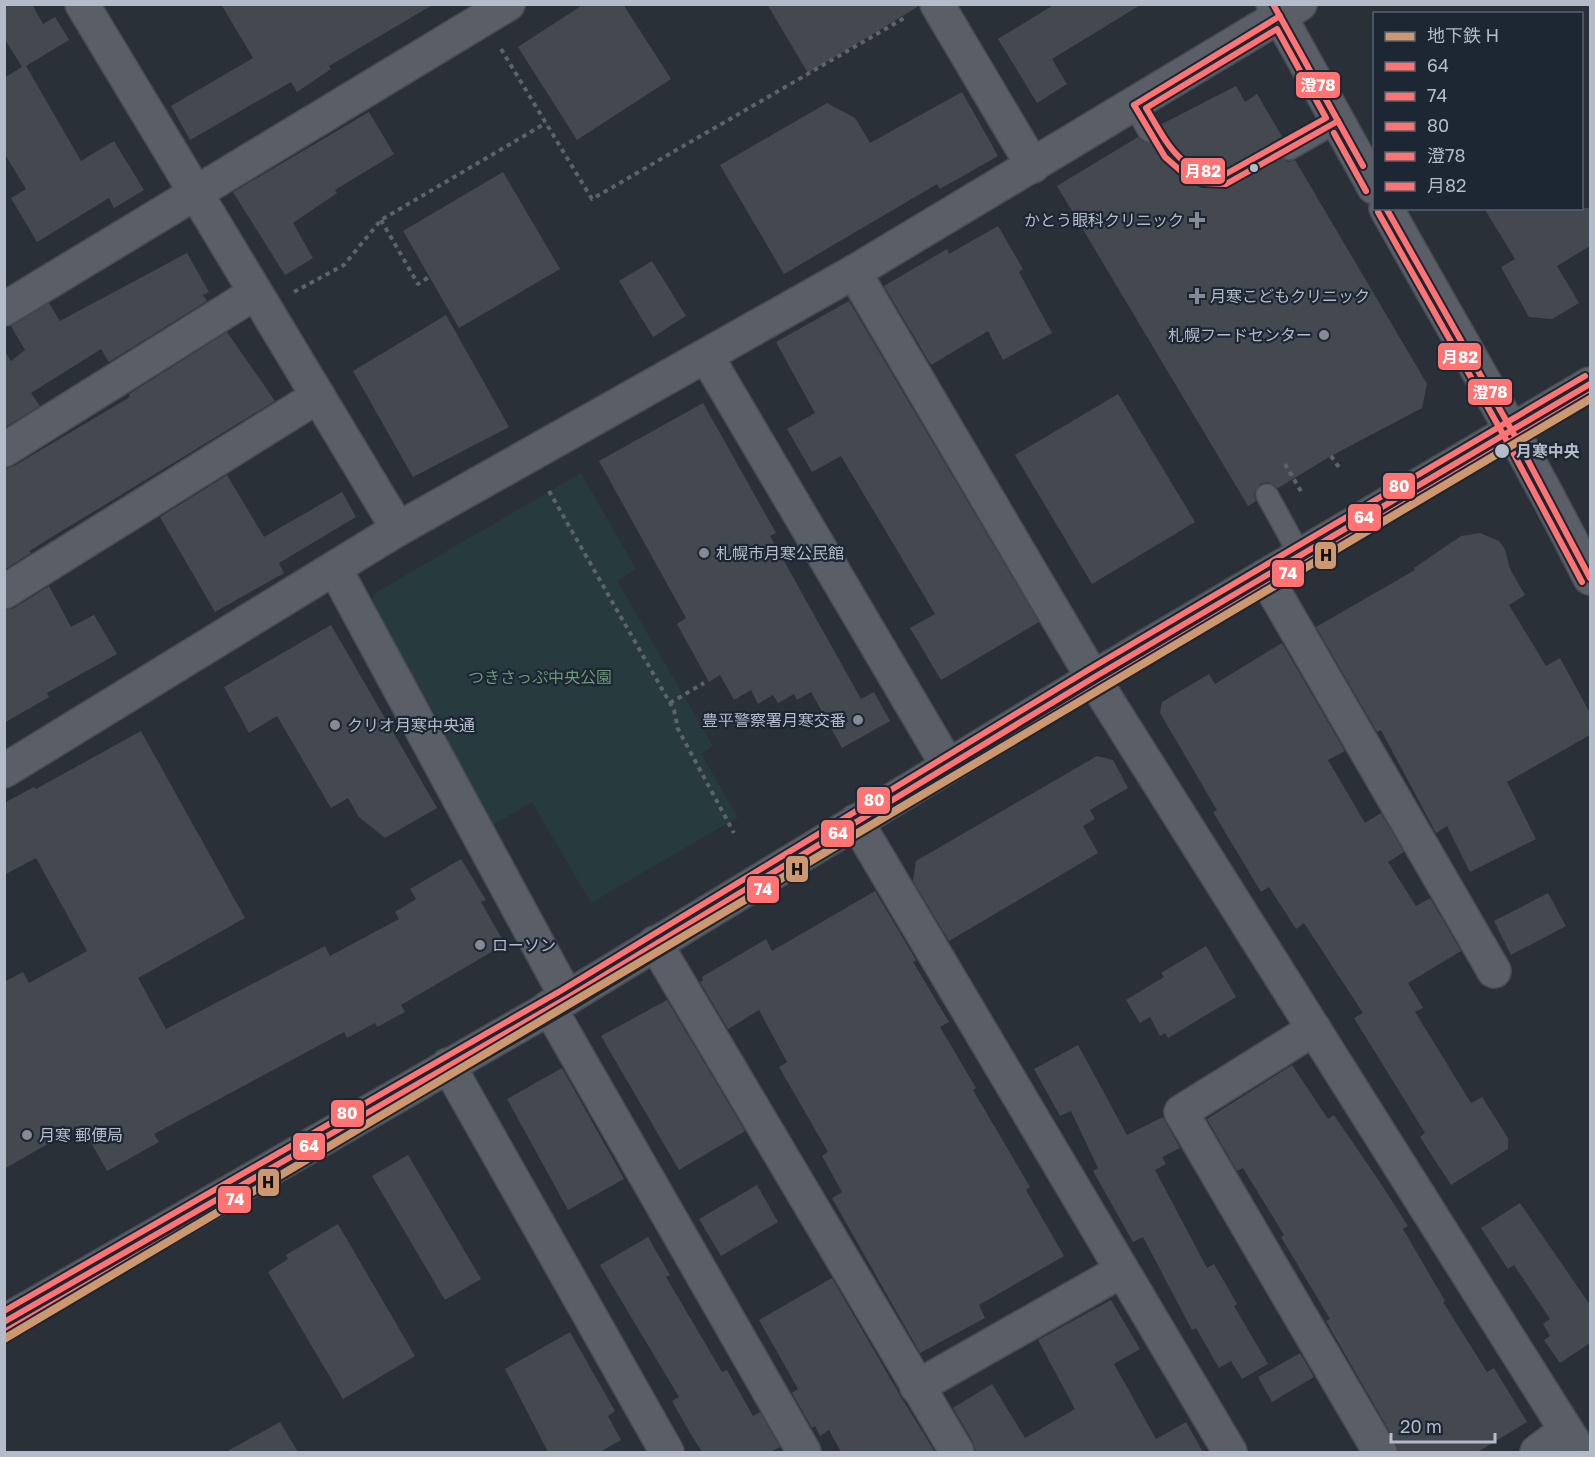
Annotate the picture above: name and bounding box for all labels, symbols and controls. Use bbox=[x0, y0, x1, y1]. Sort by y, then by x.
legend bbox=[1373, 12, 1583, 210]
text: 地下鉄 H bbox=[1427, 24, 1499, 46]
text: 64 bbox=[1427, 54, 1449, 76]
line badge: 澄78 bbox=[1295, 71, 1341, 99]
text: 澄78 bbox=[1301, 75, 1335, 95]
text: 74 bbox=[1427, 84, 1448, 106]
text: 80 bbox=[1427, 114, 1449, 136]
text: 澄78 bbox=[1427, 144, 1466, 166]
line badge: 月82 bbox=[1180, 157, 1226, 185]
text: 月82 bbox=[1185, 161, 1221, 181]
unlabelled marker bbox=[1248, 162, 1260, 174]
text: 月82 bbox=[1427, 174, 1466, 196]
place label: かとう眼科クリニック bbox=[1024, 210, 1184, 230]
marker: かとう眼科クリニック bbox=[1188, 211, 1206, 229]
place label: 月寒こどもクリニック bbox=[1210, 286, 1370, 306]
marker: 月寒こどもクリニック bbox=[1188, 287, 1206, 305]
place label: 札幌フードセンター bbox=[1168, 325, 1312, 345]
marker: 札幌フードセンター bbox=[1317, 328, 1331, 342]
line badge: 月82 bbox=[1437, 342, 1482, 371]
text: 月82 bbox=[1442, 347, 1478, 367]
line badge: 澄78 bbox=[1467, 378, 1513, 406]
text: 澄78 bbox=[1473, 382, 1507, 402]
place label: 月寒中央 bbox=[1516, 441, 1580, 461]
marker: 月寒中央 bbox=[1493, 442, 1511, 460]
line badge: 80 bbox=[1382, 472, 1416, 500]
text: 80 bbox=[1389, 476, 1409, 496]
line badge: 64 bbox=[1347, 503, 1382, 532]
text: 64 bbox=[1354, 507, 1374, 527]
line badge: H bbox=[1314, 541, 1337, 570]
place label: 札幌市月寒公民館 bbox=[716, 543, 844, 563]
text: H bbox=[1320, 545, 1332, 565]
marker: 札幌市月寒公民館 bbox=[697, 546, 711, 560]
line badge: 74 bbox=[1271, 559, 1305, 588]
text: 74 bbox=[1279, 563, 1297, 583]
park label: つきさっぷ中央公園 bbox=[468, 667, 612, 687]
place label: 豊平警察署月寒交番 bbox=[702, 710, 846, 730]
marker: 豊平警察署月寒交番 bbox=[851, 713, 865, 727]
place label: クリオ月寒中央通 bbox=[347, 715, 475, 735]
marker: クリオ月寒中央通 bbox=[328, 718, 342, 732]
line badge: 80 bbox=[856, 786, 891, 815]
text: 80 bbox=[864, 790, 884, 810]
line badge: 64 bbox=[820, 819, 855, 848]
text: 64 bbox=[828, 823, 848, 843]
line badge: H bbox=[785, 855, 809, 883]
text: H bbox=[791, 859, 803, 879]
line badge: 74 bbox=[746, 875, 780, 904]
text: 74 bbox=[754, 879, 772, 899]
place label: ローソン bbox=[492, 935, 556, 955]
marker: ローソン bbox=[473, 938, 487, 952]
line badge: 80 bbox=[330, 1099, 365, 1128]
text: 80 bbox=[337, 1103, 357, 1123]
place label: 月寒 郵便局 bbox=[39, 1125, 123, 1145]
marker: 月寒 郵便局 bbox=[20, 1128, 34, 1142]
line badge: 64 bbox=[292, 1132, 326, 1161]
text: 64 bbox=[299, 1136, 319, 1156]
line badge: H bbox=[257, 1168, 280, 1197]
text: H bbox=[262, 1172, 274, 1192]
line badge: 74 bbox=[217, 1185, 252, 1214]
text: 74 bbox=[226, 1189, 244, 1209]
scale bar bbox=[1391, 1406, 1494, 1444]
text: 20 m bbox=[1400, 1415, 1442, 1437]

